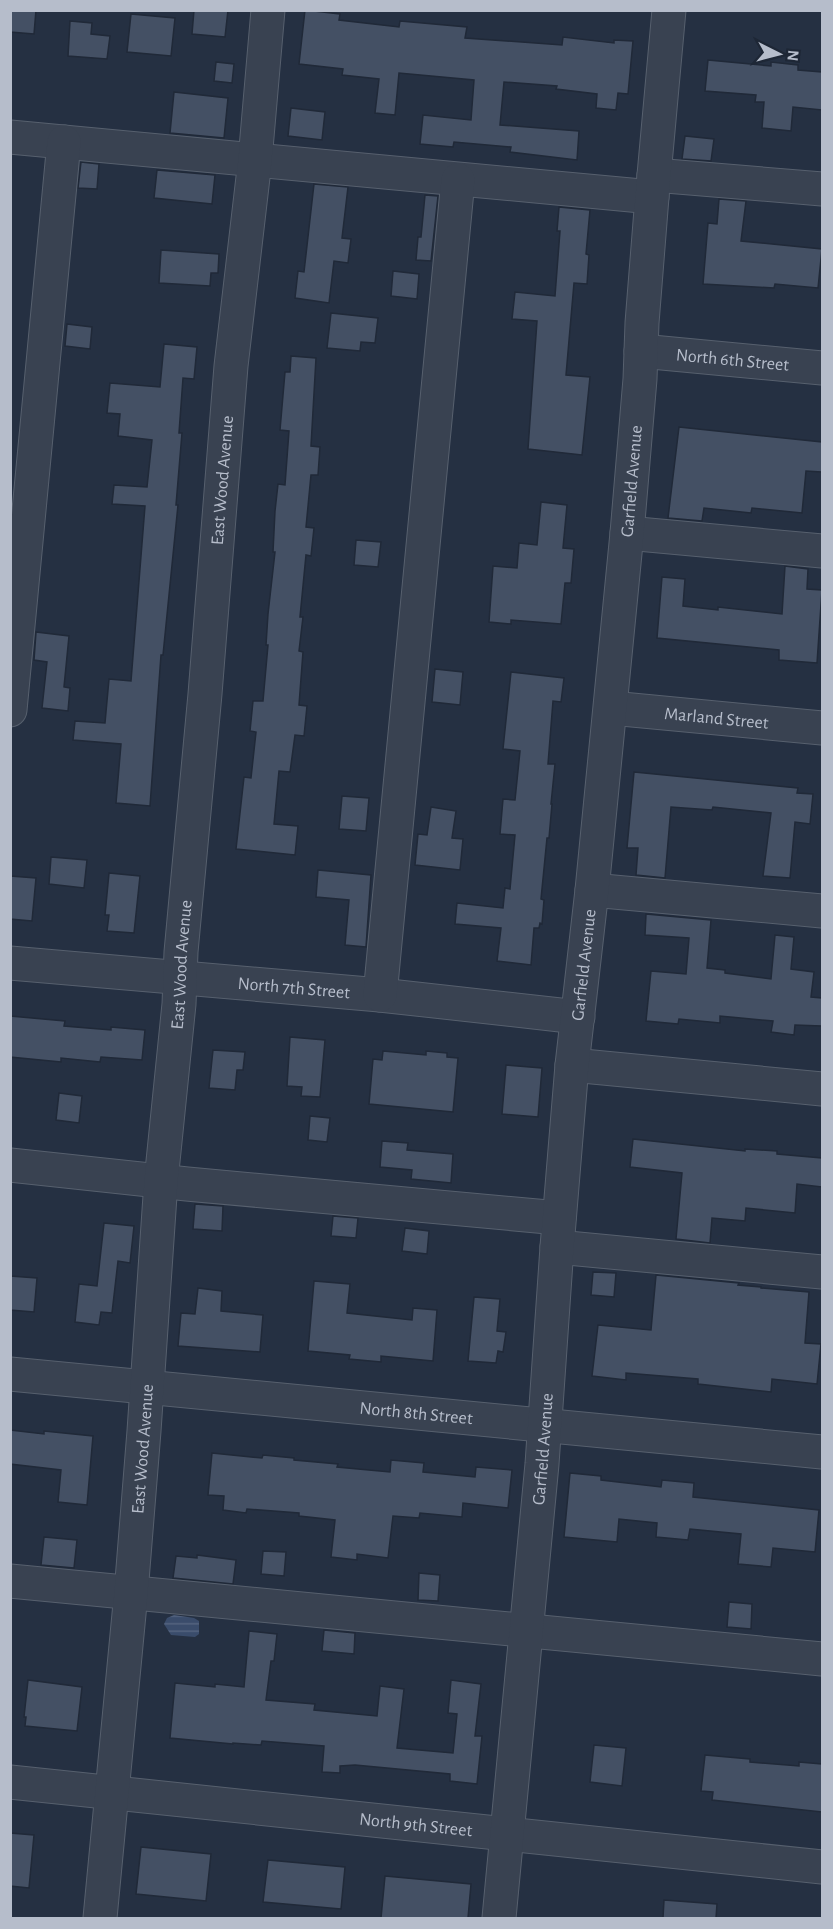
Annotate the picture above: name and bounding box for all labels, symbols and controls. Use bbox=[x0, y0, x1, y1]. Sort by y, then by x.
north arrow bbox=[749, 24, 809, 84]
text: N bbox=[784, 49, 801, 62]
street label: North 6th Street bbox=[675, 346, 790, 375]
street label: East Wood Avenue bbox=[209, 415, 237, 546]
street label: Garfield Avenue bbox=[619, 425, 646, 538]
street label: Marland Street bbox=[663, 705, 770, 733]
street label: East Wood Avenue bbox=[168, 899, 196, 1030]
street label: Garfield Avenue bbox=[569, 908, 600, 1022]
street label: North 7th Street bbox=[237, 975, 351, 1002]
street label: East Wood Avenue bbox=[129, 1384, 157, 1514]
street label: Garfield Avenue bbox=[530, 1393, 557, 1506]
street label: North 8th Street bbox=[359, 1400, 474, 1428]
street label: North 9th Street bbox=[358, 1811, 473, 1840]

